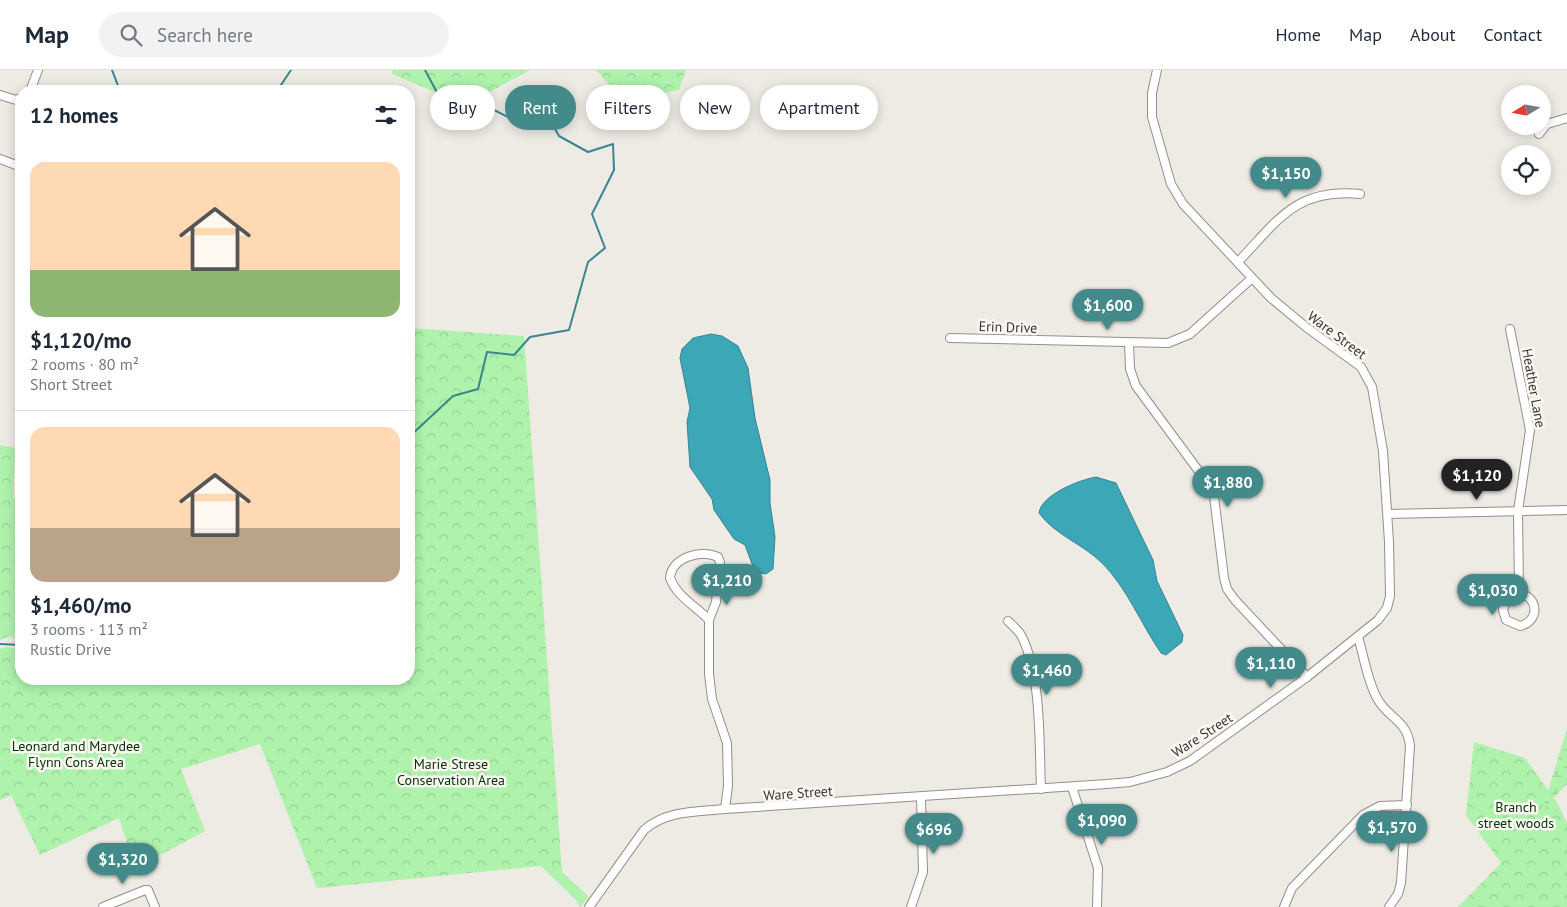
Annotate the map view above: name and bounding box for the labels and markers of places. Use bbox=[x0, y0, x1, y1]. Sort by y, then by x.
pin: $1,150 bbox=[1245, 156, 1327, 199]
pin: $1,600 bbox=[1067, 288, 1149, 331]
pin: $1,120 bbox=[1436, 458, 1518, 501]
pin: $1,880 bbox=[1187, 466, 1269, 508]
pin: $1,210 bbox=[686, 564, 768, 606]
pin: $1,030 bbox=[1452, 574, 1534, 616]
pin: $1,110 bbox=[1230, 646, 1312, 689]
pin: $1,460 bbox=[1006, 654, 1088, 696]
pin: $1,090 bbox=[1061, 804, 1143, 846]
pin: $1,570 bbox=[1351, 810, 1433, 853]
pin: $696 bbox=[904, 812, 964, 855]
pin: $1,320 bbox=[82, 842, 164, 885]

